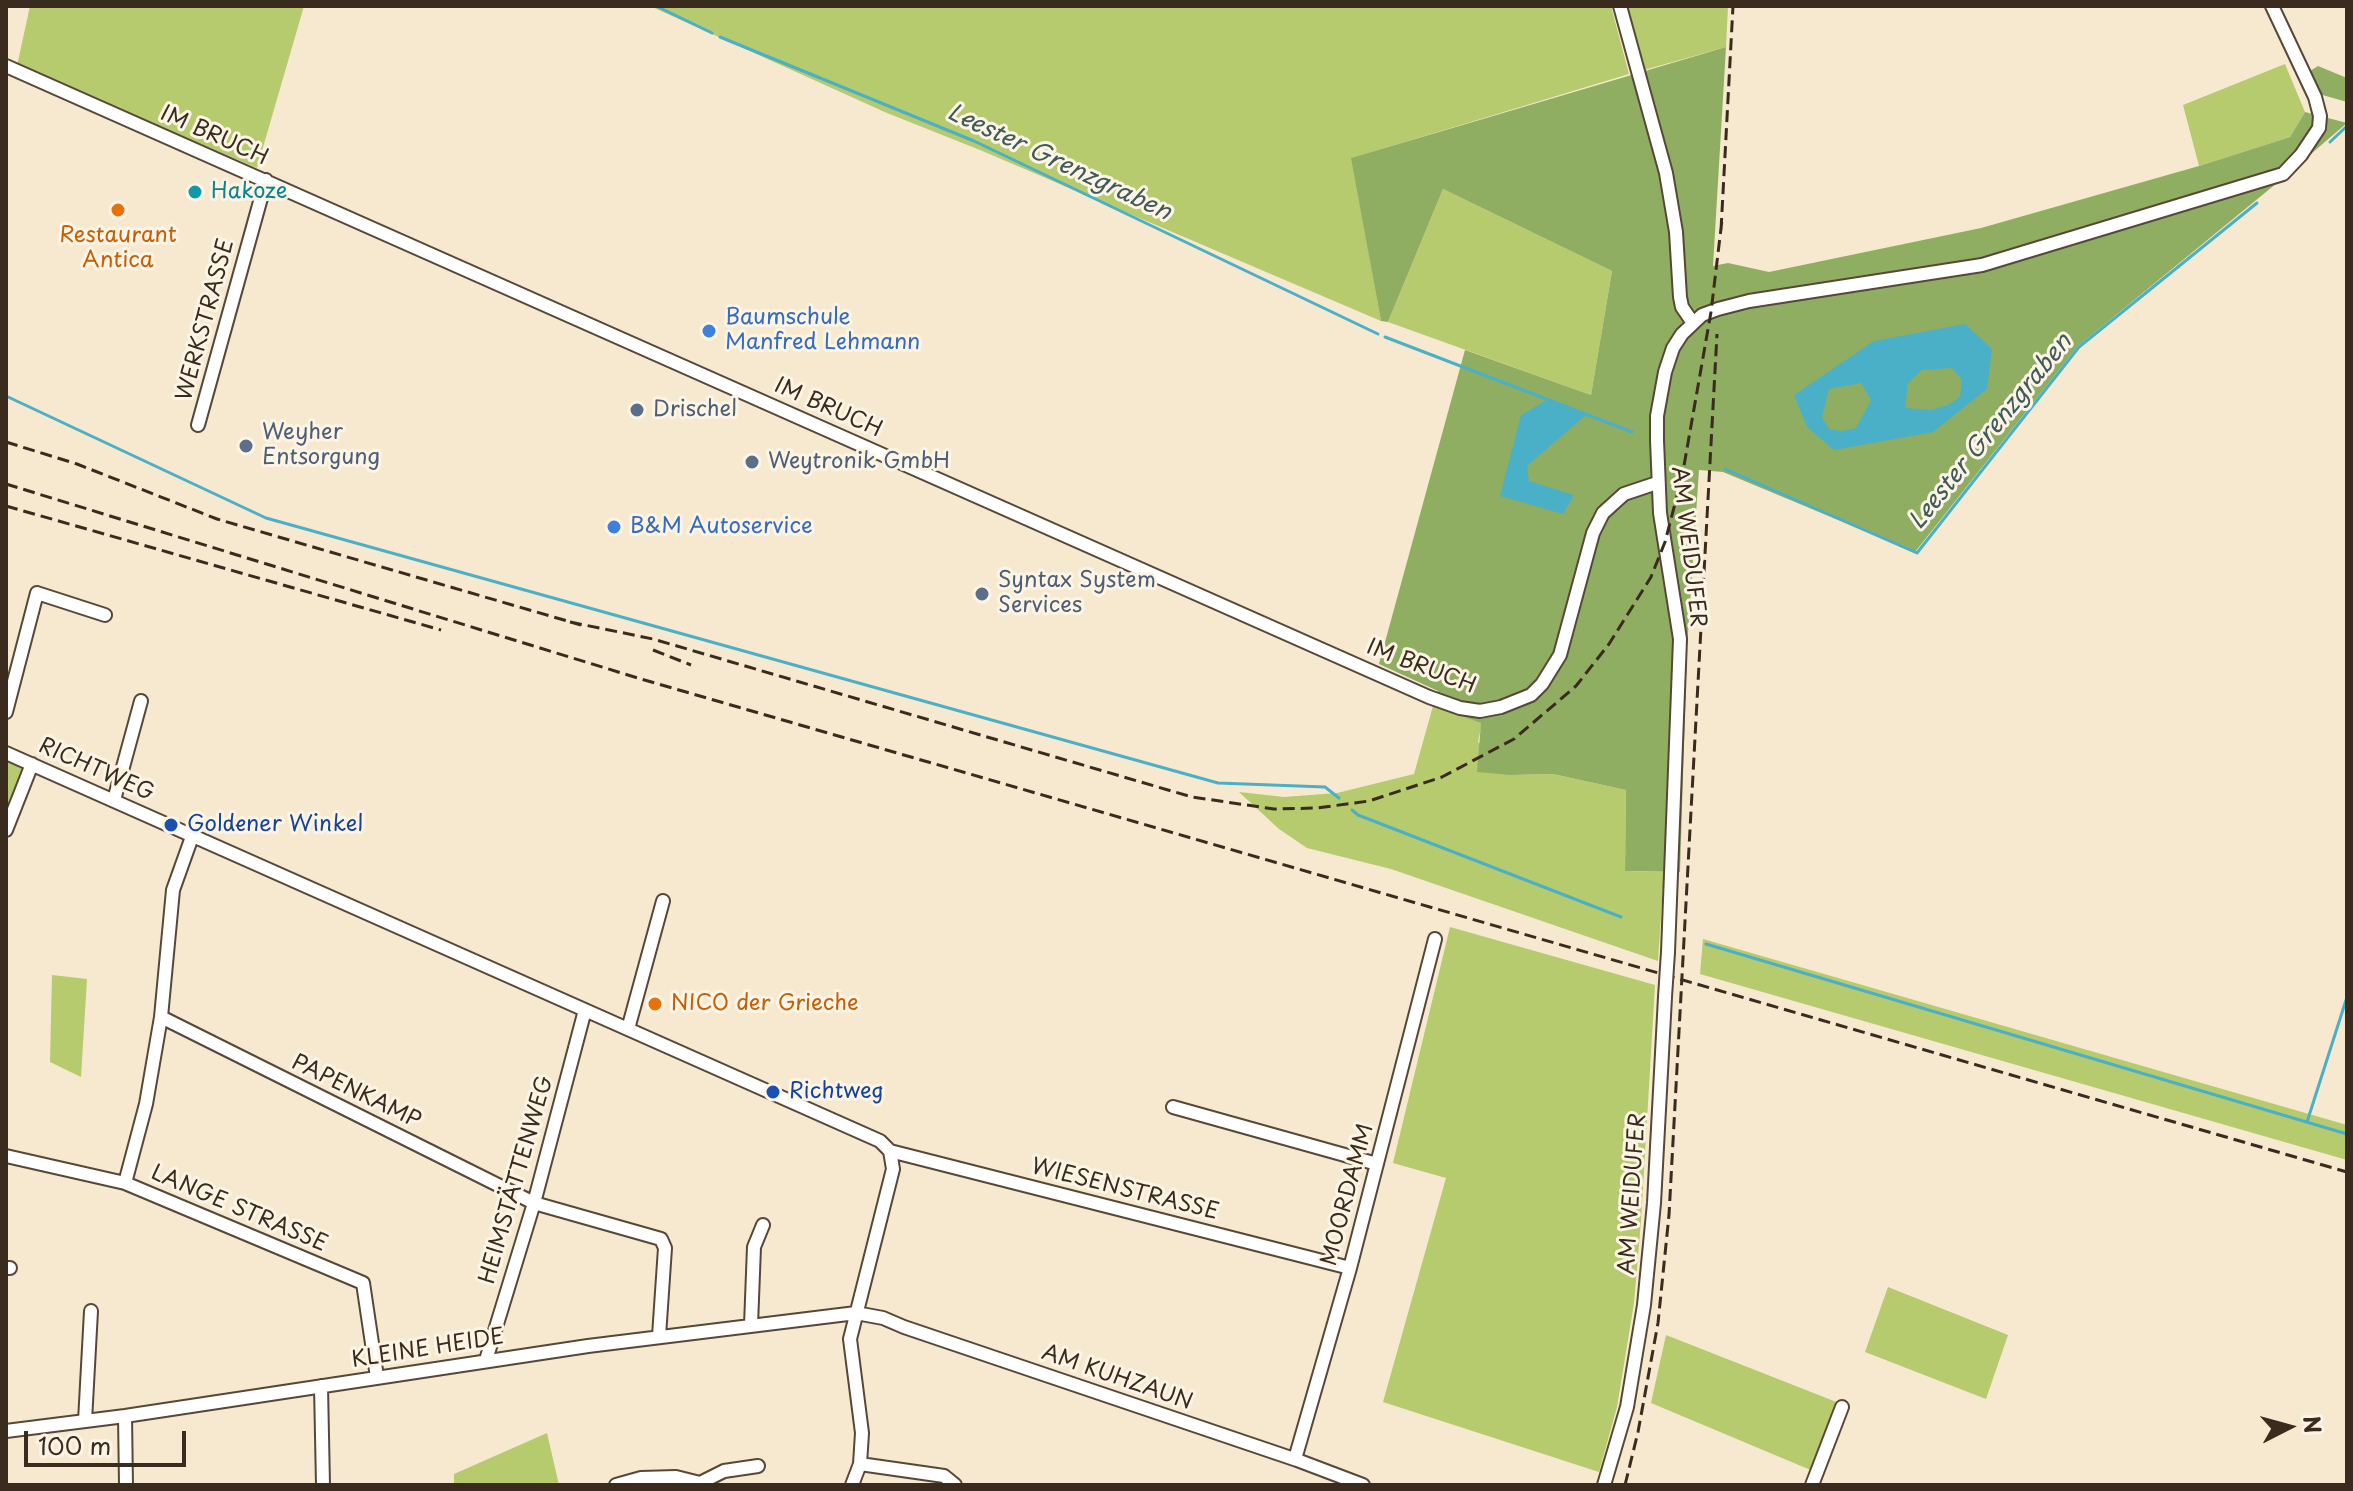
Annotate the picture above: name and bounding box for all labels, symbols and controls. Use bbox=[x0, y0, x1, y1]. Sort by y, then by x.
water label: Leester Grenzgraben bbox=[943, 99, 1175, 227]
street label: IM BRUCH bbox=[156, 101, 272, 171]
place label: Hakoze bbox=[211, 179, 288, 205]
marker: Hakoze bbox=[186, 183, 204, 201]
marker: Restaurant Antica bbox=[109, 201, 127, 219]
place label: Restaurant Antica bbox=[59, 223, 177, 274]
street label: WERKSTRASSE bbox=[172, 236, 240, 404]
place label: Baumschule Manfred Lehmann bbox=[725, 305, 920, 356]
marker: Baumschule Manfred Lehmann bbox=[700, 322, 718, 340]
water label: Leester Grenzgraben bbox=[1903, 328, 2079, 536]
street label: IM BRUCH bbox=[770, 373, 886, 443]
place label: Drischel bbox=[653, 397, 737, 423]
marker: Drischel bbox=[628, 401, 646, 419]
place label: Weyher Entsorgung bbox=[262, 420, 380, 472]
marker: Weyher Entsorgung bbox=[237, 437, 255, 455]
place label: Weytronik GmbH bbox=[768, 449, 950, 475]
marker: Weytronik GmbH bbox=[743, 453, 761, 471]
street label: AM WEIDUFER bbox=[1665, 465, 1711, 629]
place label: B&M Autoservice bbox=[630, 514, 813, 540]
marker: B&M Autoservice bbox=[605, 518, 623, 536]
place label: Syntax System Services bbox=[998, 568, 1156, 620]
marker: Syntax System Services bbox=[973, 585, 991, 603]
street label: IM BRUCH bbox=[1363, 634, 1479, 700]
street label: RICHTWEG bbox=[34, 733, 158, 807]
place label: Goldener Winkel bbox=[187, 812, 363, 838]
marker: Goldener Winkel bbox=[162, 816, 180, 834]
place label: NICO der Grieche bbox=[671, 991, 859, 1017]
marker: NICO der Grieche bbox=[646, 995, 664, 1013]
street label: PAPENKAMP bbox=[287, 1049, 425, 1135]
street label: HEIMSTÄTTENWEG bbox=[475, 1073, 559, 1287]
place label: Richtweg bbox=[789, 1079, 884, 1105]
marker: Richtweg bbox=[764, 1083, 782, 1101]
street label: AM WEIDUFER bbox=[1614, 1112, 1652, 1276]
street label: MOORDAMM bbox=[1316, 1121, 1380, 1269]
street label: WIESENSTRASSE bbox=[1029, 1154, 1221, 1226]
street label: LANGE STRASSE bbox=[147, 1160, 331, 1258]
street label: KLEINE HEIDE bbox=[350, 1324, 506, 1374]
street label: AM KUHZAUN bbox=[1038, 1340, 1196, 1416]
north arrow bbox=[2249, 1387, 2329, 1467]
text: N bbox=[2296, 1414, 2331, 1435]
scale bar bbox=[28, 1415, 190, 1465]
text: 100 m bbox=[38, 1427, 111, 1463]

